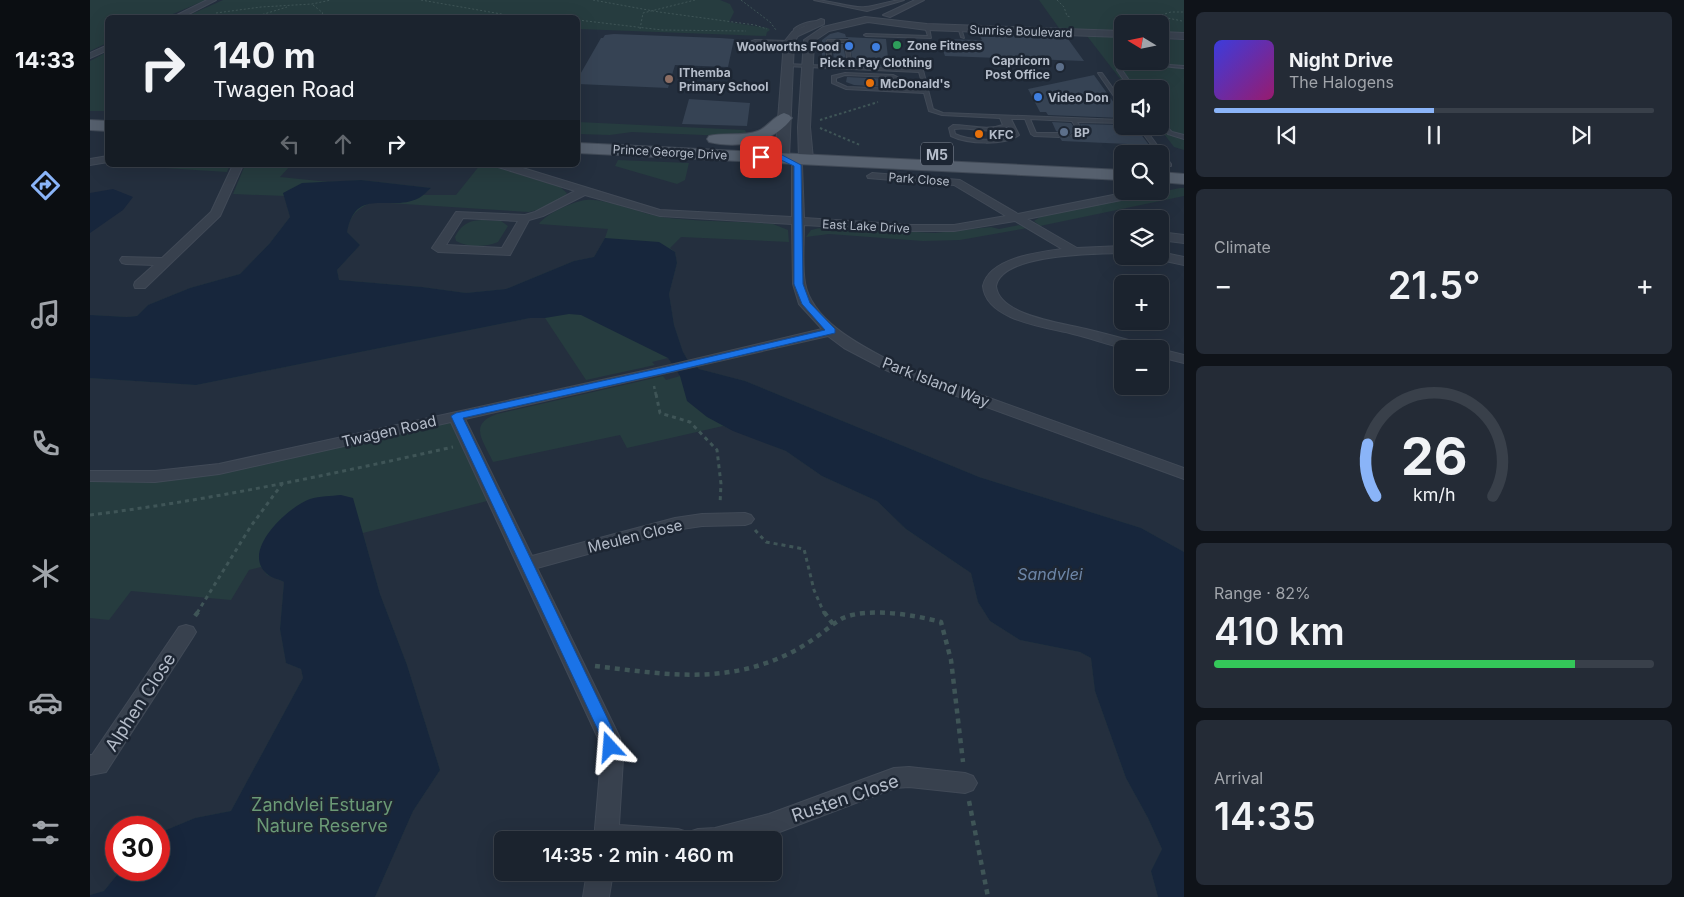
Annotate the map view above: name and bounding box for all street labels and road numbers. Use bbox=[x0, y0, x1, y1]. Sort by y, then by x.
street label: Sunrise Boulevard bbox=[969, 22, 1073, 40]
street label: Prince George Drive bbox=[612, 142, 728, 162]
road number: M5 bbox=[921, 142, 953, 166]
street label: Park Close bbox=[888, 169, 950, 189]
street label: East Lake Drive bbox=[822, 216, 910, 236]
street label: Park Island Way bbox=[880, 353, 993, 411]
street label: Twagen Road bbox=[340, 411, 438, 451]
street label: Meulen Close bbox=[586, 515, 684, 557]
street label: Alphen Close bbox=[100, 649, 180, 755]
street label: Rusten Close bbox=[789, 770, 901, 826]

